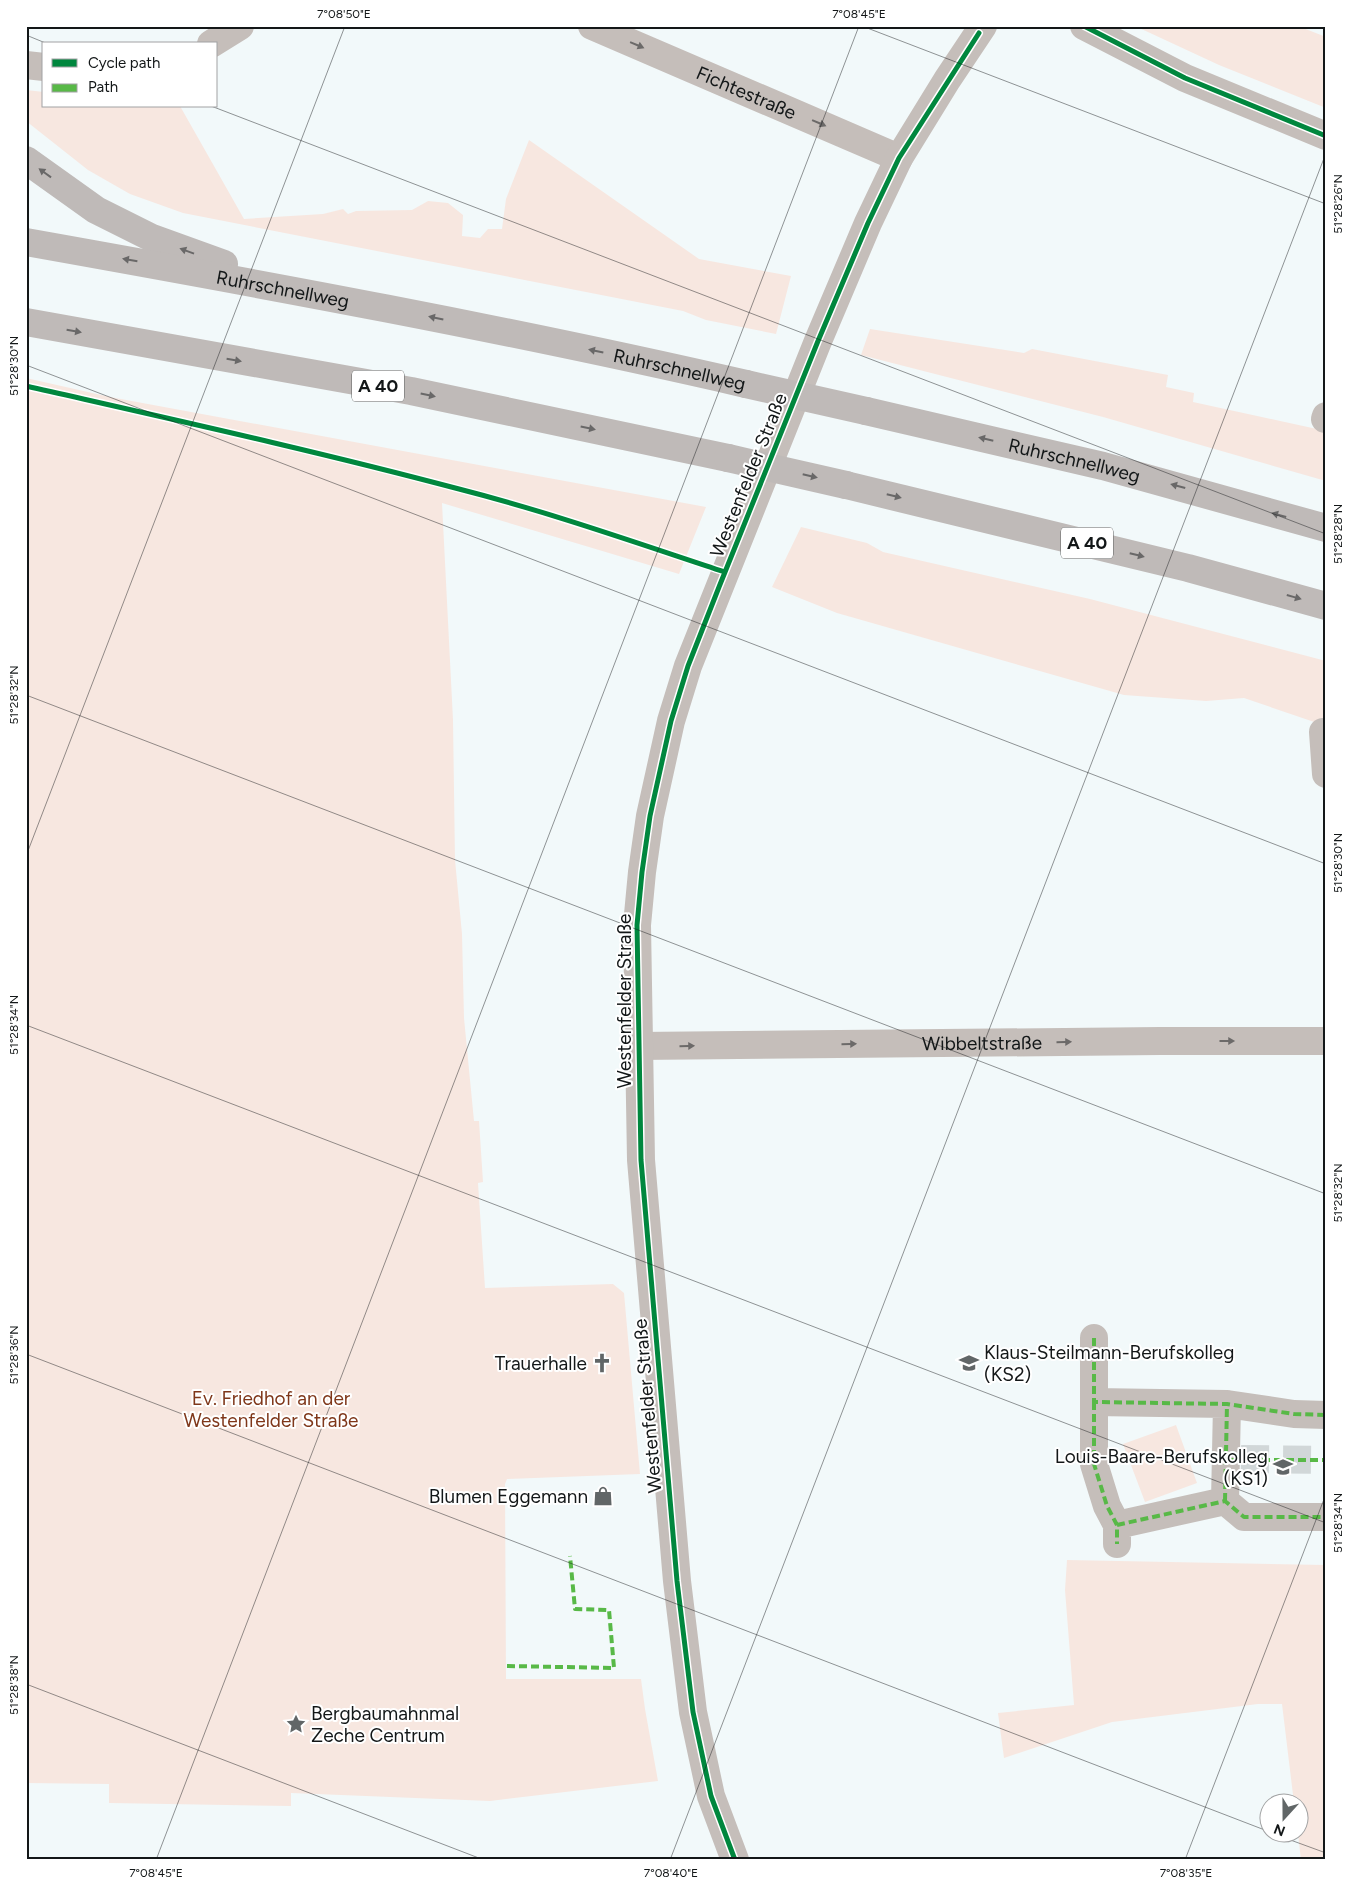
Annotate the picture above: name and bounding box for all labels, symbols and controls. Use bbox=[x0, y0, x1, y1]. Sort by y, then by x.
text: 7°08'50"E bbox=[317, 7, 371, 21]
text: 7°08'45"E bbox=[832, 7, 886, 21]
legend bbox=[42, 42, 218, 108]
one-way arrow bbox=[630, 42, 644, 50]
text: Cycle path bbox=[88, 54, 160, 72]
street label: Fichtestraße bbox=[693, 61, 800, 124]
text: Path bbox=[88, 78, 118, 96]
one-way arrow bbox=[811, 120, 826, 127]
one-way arrow bbox=[38, 168, 52, 178]
text: 51°28'26"N bbox=[1331, 174, 1345, 234]
one-way arrow bbox=[179, 247, 194, 254]
one-way arrow bbox=[122, 256, 138, 264]
street label: Ruhrschnellweg bbox=[214, 266, 351, 313]
one-way arrow bbox=[428, 314, 444, 322]
one-way arrow bbox=[67, 327, 83, 335]
text: 51°28'30"N bbox=[7, 336, 21, 396]
street label: Ruhrschnellweg bbox=[611, 344, 748, 396]
one-way arrow bbox=[588, 347, 603, 355]
one-way arrow bbox=[227, 356, 243, 364]
road number: A 40 bbox=[352, 371, 404, 402]
street label: Westenfelder Straße bbox=[705, 390, 792, 561]
one-way arrow bbox=[421, 391, 436, 399]
one-way arrow bbox=[580, 425, 596, 433]
street label: Ruhrschnellweg bbox=[1006, 433, 1143, 488]
one-way arrow bbox=[979, 435, 994, 443]
one-way arrow bbox=[803, 472, 818, 480]
one-way arrow bbox=[1170, 482, 1185, 490]
one-way arrow bbox=[886, 492, 901, 500]
text: 51°28'28"N bbox=[1331, 504, 1345, 564]
one-way arrow bbox=[1271, 510, 1286, 518]
road number: A 40 bbox=[1061, 528, 1113, 558]
one-way arrow bbox=[1129, 551, 1144, 559]
one-way arrow bbox=[1286, 594, 1301, 602]
text: 51°28'32"N bbox=[7, 665, 21, 725]
text: 51°28'30"N bbox=[1331, 833, 1345, 893]
street label: Westenfelder Straße bbox=[613, 914, 636, 1088]
text: 51°28'34"N bbox=[7, 995, 21, 1055]
street label: Wibbeltstraße bbox=[922, 1031, 1042, 1055]
one-way arrow bbox=[1219, 1037, 1235, 1045]
one-way arrow bbox=[1057, 1038, 1073, 1046]
one-way arrow bbox=[842, 1040, 858, 1048]
one-way arrow bbox=[679, 1042, 695, 1050]
text: 51°28'32"N bbox=[1331, 1163, 1345, 1223]
street label: Westenfelder Straße bbox=[628, 1318, 667, 1494]
text: 51°28'36"N bbox=[7, 1325, 21, 1385]
place label: Klaus-Steilmann-Berufskolleg (KS2) bbox=[984, 1341, 1234, 1386]
place label: Trauerhalle bbox=[495, 1352, 587, 1375]
church icon: Trauerhalle bbox=[591, 1352, 613, 1374]
school or university icon: Klaus-Steilmann-Berufskolleg (KS2) bbox=[958, 1352, 980, 1374]
park label: Ev. Friedhof an der Westenfelder Straße bbox=[184, 1387, 358, 1432]
place label: Louis-Baare-Berufskolleg (KS1) bbox=[1055, 1445, 1268, 1490]
school or university icon: Louis-Baare-Berufskolleg (KS1) bbox=[1272, 1456, 1294, 1478]
place label: Blumen Eggemann bbox=[429, 1485, 588, 1508]
shop icon: Blumen Eggemann bbox=[592, 1485, 614, 1507]
text: 51°28'34"N bbox=[1331, 1493, 1345, 1553]
text: 51°28'38"N bbox=[7, 1655, 21, 1715]
place label: Bergbaumahnmal Zeche Centrum bbox=[311, 1702, 459, 1747]
place icon: Bergbaumahnmal Zeche Centrum bbox=[285, 1713, 307, 1735]
north arrow bbox=[1260, 1794, 1310, 1844]
text: N bbox=[1271, 1820, 1288, 1840]
text: 7°08'45"E bbox=[129, 1866, 183, 1880]
text: 7°08'40"E bbox=[644, 1866, 698, 1880]
text: 7°08'35"E bbox=[1160, 1866, 1212, 1880]

